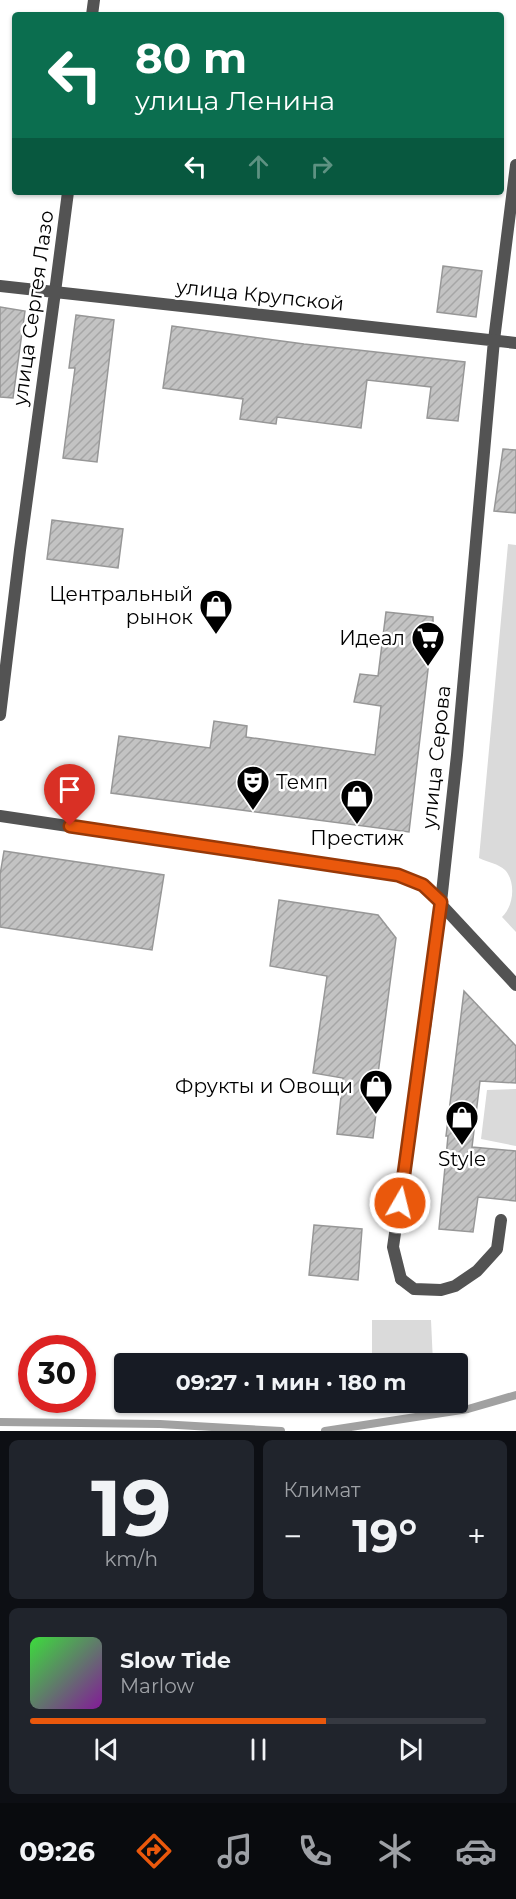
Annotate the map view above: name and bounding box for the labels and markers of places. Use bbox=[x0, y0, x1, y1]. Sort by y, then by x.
place label: Центральный рынок bbox=[49, 582, 193, 629]
shop icon: Центральный рынок bbox=[198, 588, 234, 635]
supermarket icon: Идеал bbox=[410, 620, 446, 667]
place label: Идеал bbox=[339, 626, 405, 650]
pin bbox=[44, 764, 95, 826]
theatre icon: Темп bbox=[235, 764, 271, 811]
place label: Темп bbox=[276, 770, 328, 794]
shop icon: Престиж bbox=[339, 778, 375, 825]
place label: Престиж bbox=[310, 826, 404, 850]
shop icon: Фрукты и Овощи bbox=[358, 1068, 394, 1115]
place label: Фрукты и Овощи bbox=[175, 1074, 353, 1098]
shop icon: Style bbox=[444, 1099, 480, 1146]
place label: Style bbox=[438, 1147, 486, 1171]

